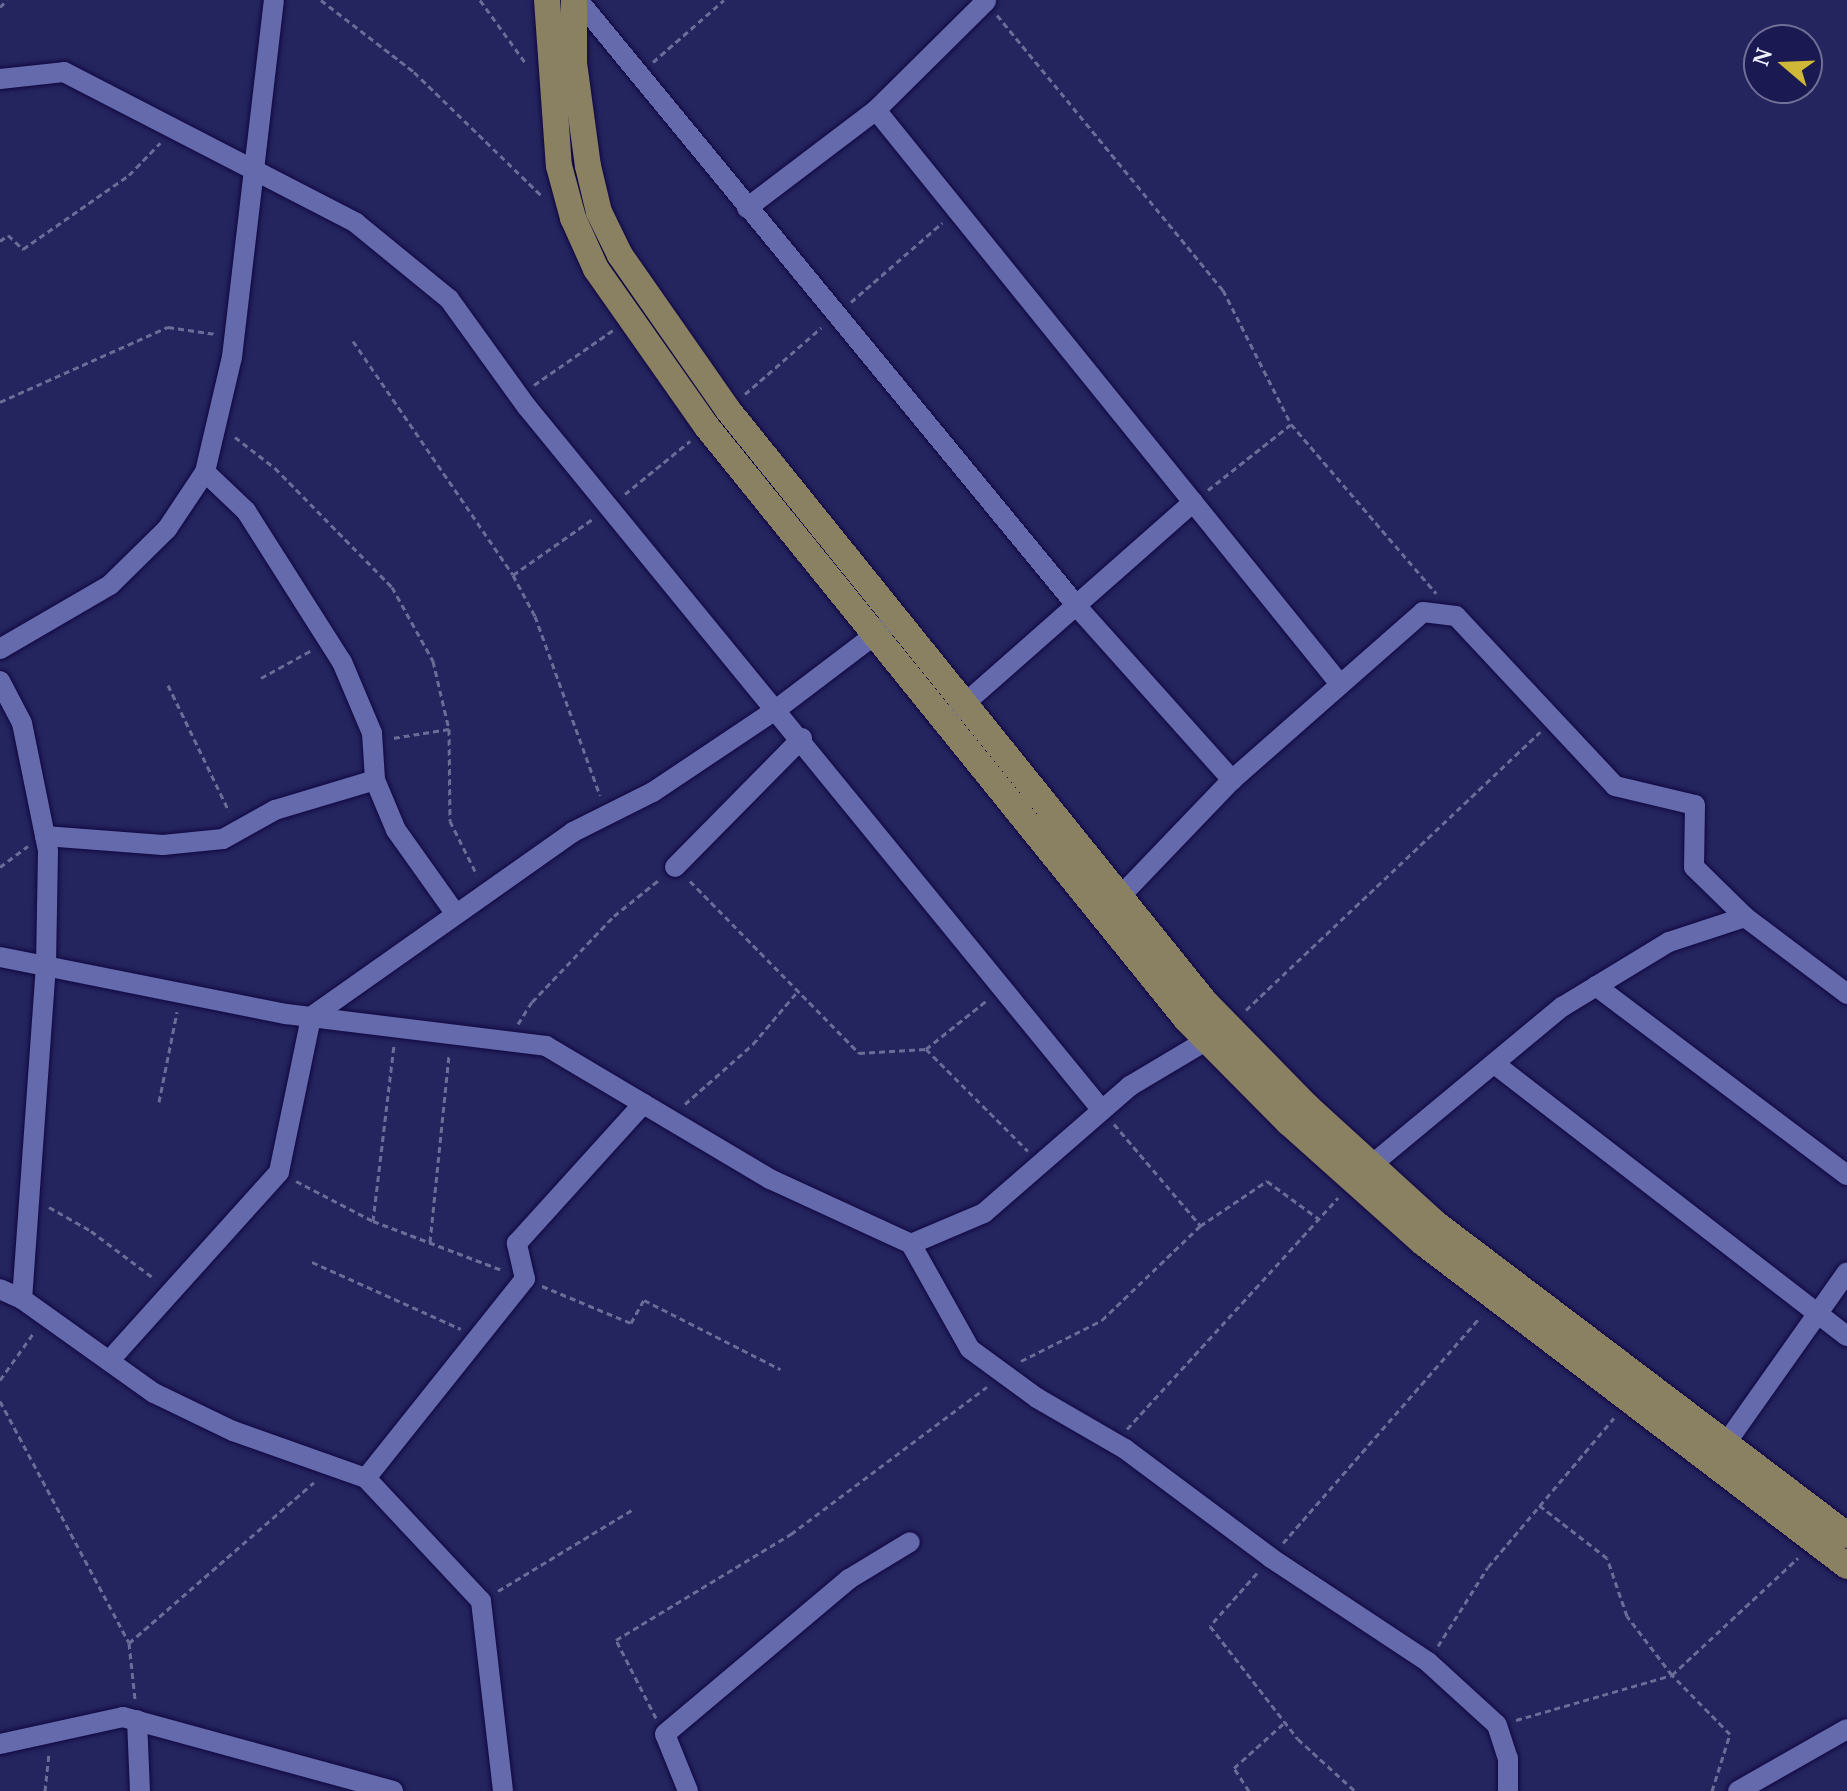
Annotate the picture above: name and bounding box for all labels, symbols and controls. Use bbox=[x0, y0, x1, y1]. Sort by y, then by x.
north arrow bbox=[1743, 24, 1823, 104]
text: N bbox=[1745, 44, 1778, 69]

